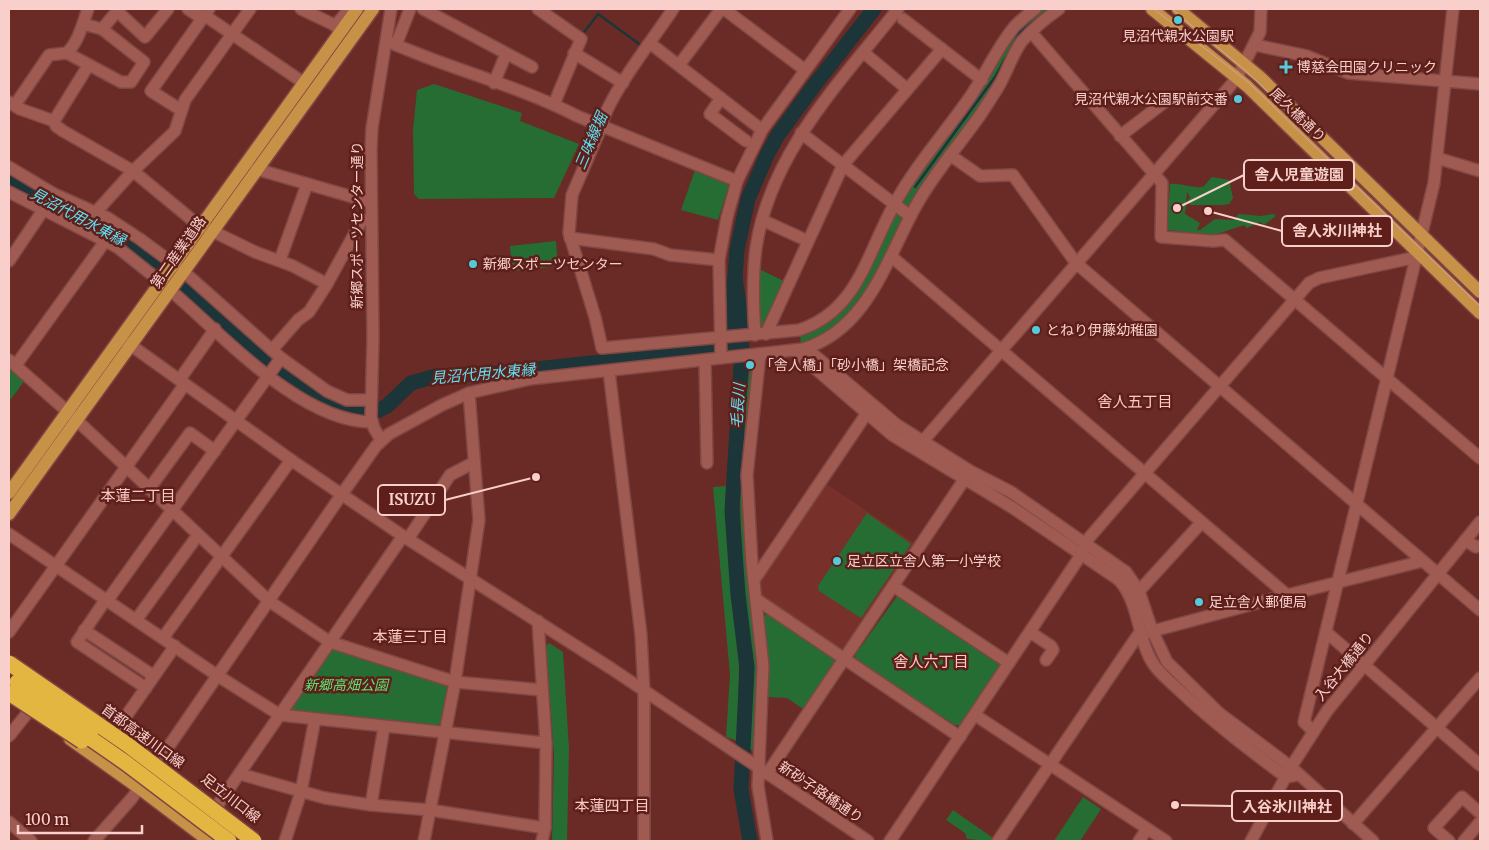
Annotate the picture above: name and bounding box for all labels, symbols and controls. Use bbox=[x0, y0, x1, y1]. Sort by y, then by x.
marker: 見沼代親水公園駅 bbox=[1172, 14, 1184, 26]
place label: 見沼代親水公園駅 bbox=[1122, 27, 1234, 45]
place label: 博慈会田園クリニック bbox=[1297, 58, 1437, 76]
marker: 博慈会田園クリニック bbox=[1279, 60, 1293, 74]
street label: 尾久橋通り bbox=[1267, 84, 1329, 146]
place label: 見沼代親水公園駅前交番 bbox=[1074, 90, 1228, 108]
marker: 見沼代親水公園駅前交番 bbox=[1232, 93, 1244, 105]
water label: 三味線堀 bbox=[570, 108, 612, 172]
street label: 新郷スポーツセンター通り bbox=[348, 141, 366, 309]
callout: 舎人児童遊園 bbox=[1244, 160, 1354, 190]
text: 舎人児童遊園 bbox=[1254, 165, 1344, 184]
water label: 見沼代用水東縁 bbox=[27, 184, 131, 251]
street label: 第二産業道路 bbox=[147, 212, 209, 292]
callout: 舎人氷川神社 bbox=[1282, 216, 1392, 246]
text: 舎人氷川神社 bbox=[1292, 221, 1382, 240]
place label: 新郷スポーツセンター bbox=[483, 255, 623, 273]
marker: 新郷スポーツセンター bbox=[467, 258, 479, 270]
place label: とねり伊藤幼稚園 bbox=[1046, 321, 1158, 339]
marker: とねり伊藤幼稚園 bbox=[1030, 324, 1042, 336]
place label: 「舎人橋」「砂小橋」架橋記念 bbox=[760, 356, 949, 374]
water label: 見沼代用水東縁 bbox=[430, 359, 538, 388]
marker: 「舎人橋」「砂小橋」架橋記念 bbox=[744, 359, 756, 371]
water label: 毛長川 bbox=[726, 381, 749, 429]
district label: 舎人五丁目 bbox=[1097, 392, 1173, 411]
callout: ISUZU bbox=[378, 485, 445, 515]
district label: 本蓮二丁目 bbox=[100, 486, 176, 505]
text: ISUZU bbox=[389, 490, 435, 509]
place label: 足立区立舎人第一小学校 bbox=[847, 552, 1001, 570]
marker: 足立区立舎人第一小学校 bbox=[831, 555, 843, 567]
place label: 足立舎人郵便局 bbox=[1209, 593, 1307, 611]
marker: 足立舎人郵便局 bbox=[1193, 596, 1205, 608]
district label: 本蓮三丁目 bbox=[372, 627, 448, 646]
street label: 入谷大橋通り bbox=[1311, 628, 1377, 704]
district label: 舎人六丁目 bbox=[893, 652, 969, 671]
park label: 新郷高畑公園 bbox=[304, 676, 390, 694]
street label: 首都高速川口線 bbox=[98, 700, 188, 772]
street label: 新砂子路橋通り bbox=[775, 757, 867, 827]
street label: 足立川口線 bbox=[198, 769, 264, 827]
callout: 入谷氷川神社 bbox=[1232, 791, 1342, 821]
district label: 本蓮四丁目 bbox=[574, 796, 650, 815]
text: 入谷氷川神社 bbox=[1242, 797, 1332, 816]
scale bar bbox=[18, 802, 141, 834]
text: 100 m bbox=[25, 810, 69, 829]

